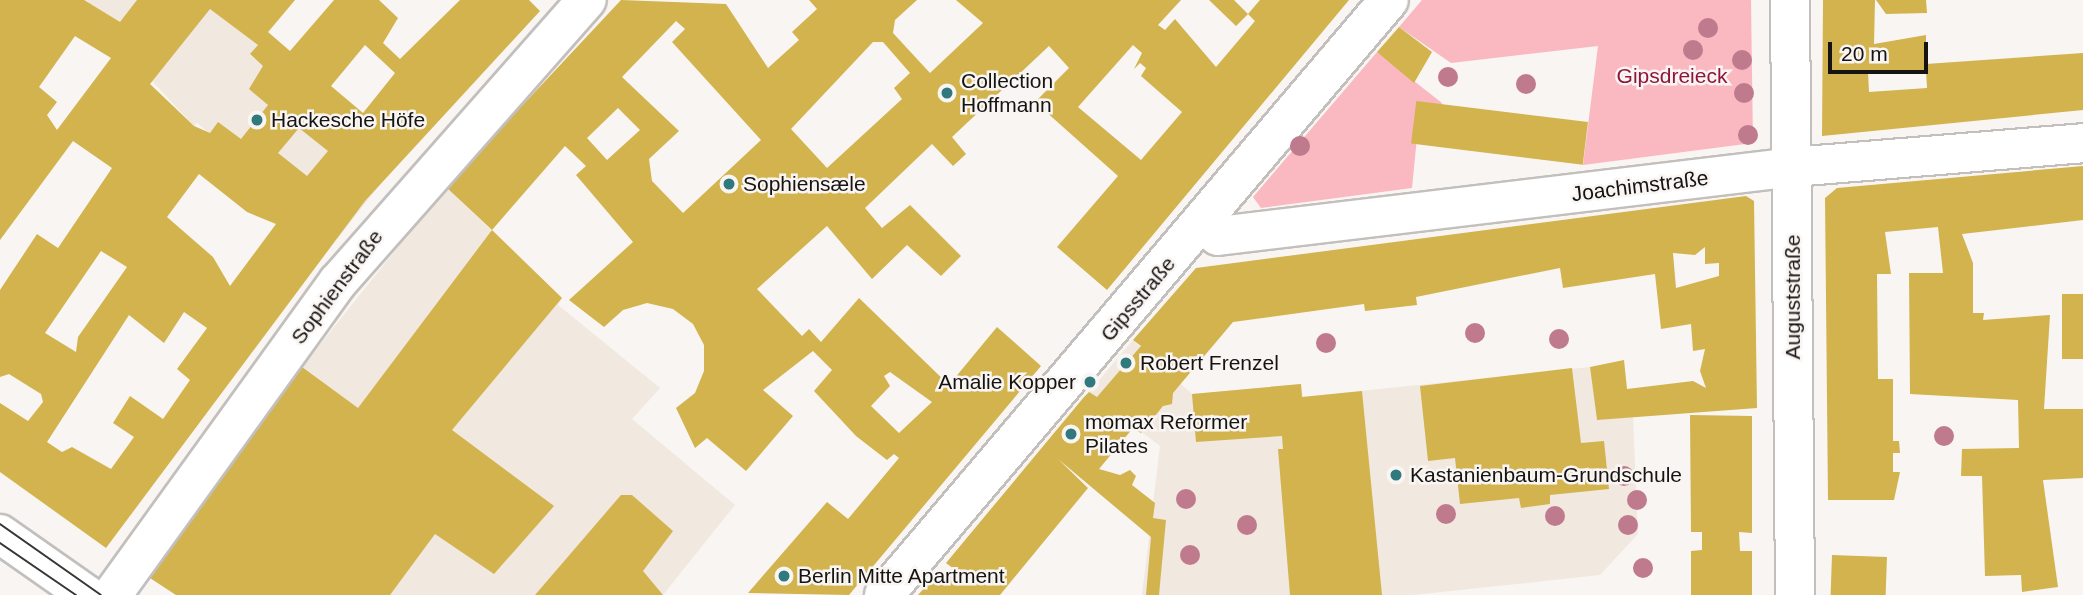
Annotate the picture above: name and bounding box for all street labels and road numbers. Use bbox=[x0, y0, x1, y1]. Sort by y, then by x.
street label: Joachimstraße bbox=[1570, 165, 1710, 207]
street label: Sophienstraße bbox=[286, 225, 388, 349]
street label: Auguststraße bbox=[1780, 235, 1806, 359]
street label: Gipsstraße bbox=[1095, 252, 1181, 346]

